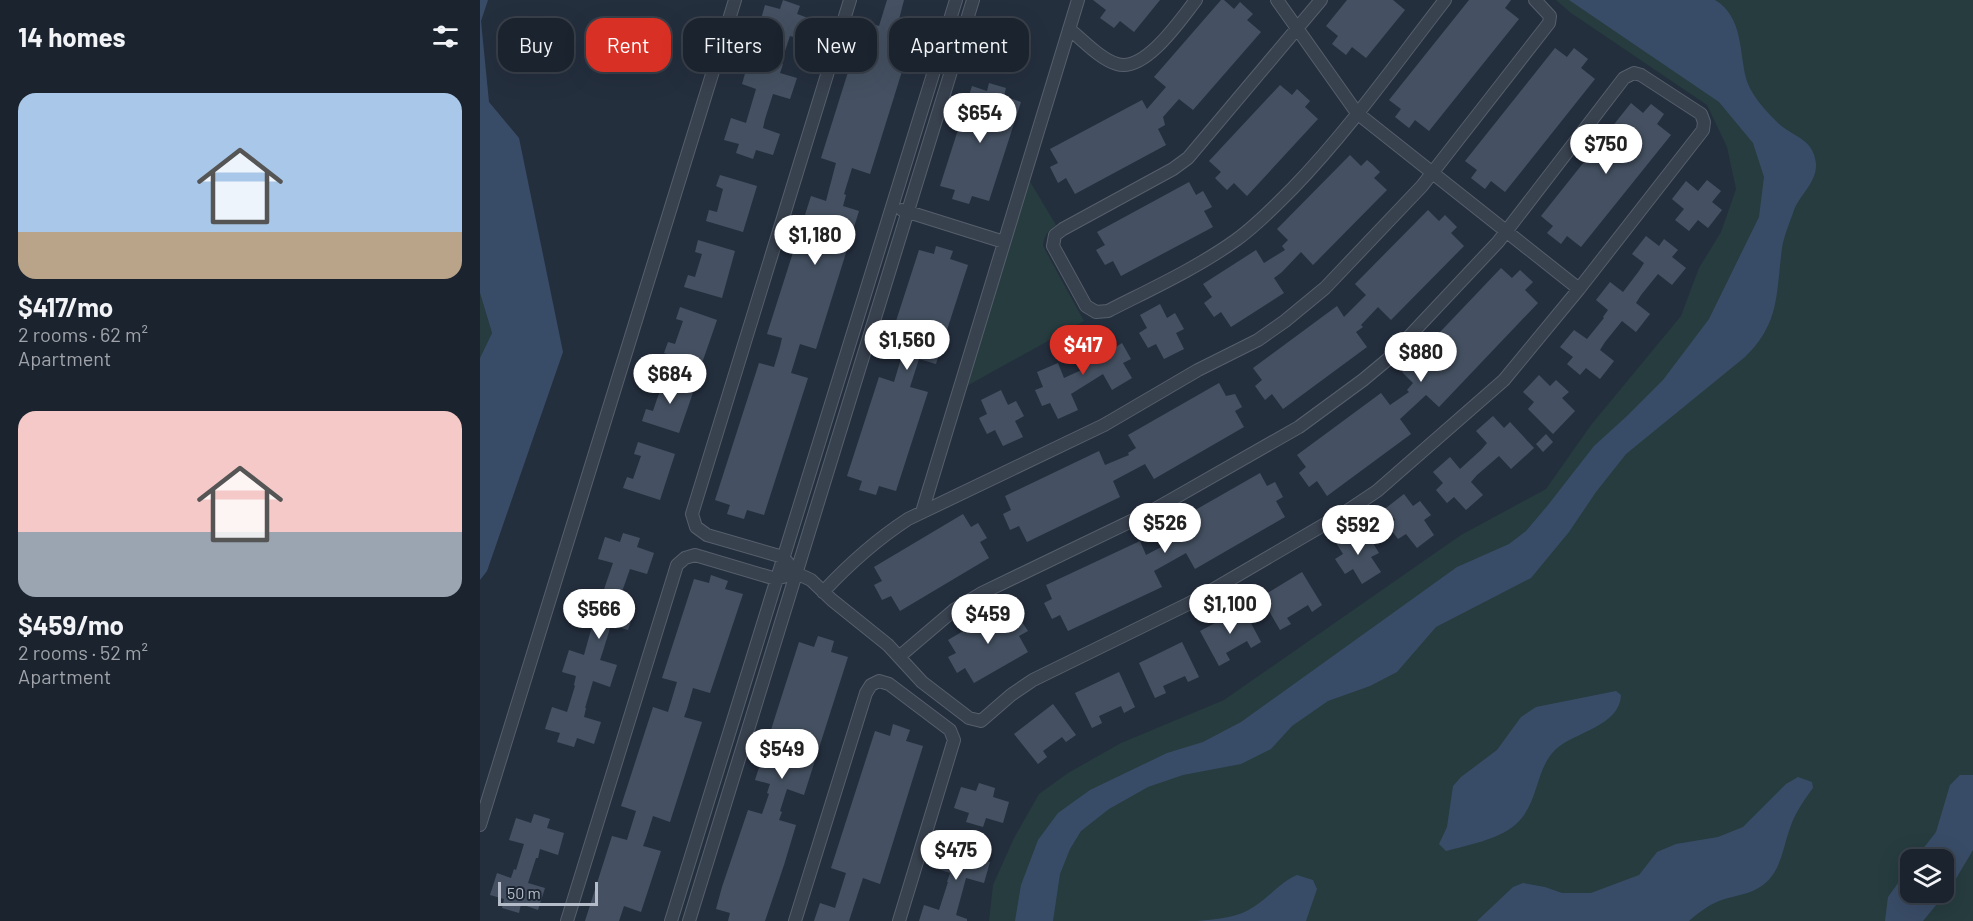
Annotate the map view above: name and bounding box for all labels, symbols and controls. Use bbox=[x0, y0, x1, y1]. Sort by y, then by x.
chip: Buy bbox=[498, 18, 574, 72]
chip: Rent bbox=[586, 18, 671, 72]
chip: Filters bbox=[683, 18, 783, 72]
chip: New bbox=[795, 18, 877, 72]
chip: Apartment bbox=[889, 18, 1029, 72]
icon: filters bbox=[429, 20, 462, 53]
text: 14 homes bbox=[18, 21, 125, 52]
pin: $654 bbox=[944, 93, 1016, 144]
text: $654 bbox=[957, 100, 1003, 124]
pin: $750 bbox=[1570, 124, 1642, 175]
text: $750 bbox=[1584, 131, 1628, 155]
icon: home bbox=[186, 132, 294, 240]
pin: $1,180 bbox=[766, 215, 864, 266]
text: $1,180 bbox=[788, 222, 842, 246]
text: $417/mo bbox=[18, 291, 113, 322]
pin: $1,560 bbox=[858, 320, 956, 371]
text: 2 rooms · 62 m² bbox=[18, 322, 148, 346]
pin: $417 bbox=[1047, 325, 1119, 376]
text: $1,560 bbox=[879, 327, 935, 351]
text: $417 bbox=[1064, 332, 1102, 356]
pin: $880 bbox=[1385, 332, 1457, 383]
text: $880 bbox=[1399, 339, 1443, 363]
text: Apartment bbox=[18, 346, 111, 370]
pin: $684 bbox=[634, 354, 706, 405]
text: $684 bbox=[647, 361, 693, 385]
icon: home bbox=[186, 450, 294, 558]
pin: $526 bbox=[1129, 503, 1201, 554]
pin: $592 bbox=[1322, 505, 1394, 556]
text: $526 bbox=[1143, 510, 1187, 534]
text: $592 bbox=[1336, 512, 1380, 536]
pin: $1,100 bbox=[1181, 584, 1279, 635]
pin: $566 bbox=[563, 589, 635, 640]
text: $1,100 bbox=[1203, 591, 1257, 615]
pin: $459 bbox=[952, 594, 1024, 645]
text: $566 bbox=[577, 596, 621, 620]
text: $459 bbox=[966, 601, 1010, 625]
text: $459/mo bbox=[18, 609, 124, 640]
text: 2 rooms · 52 m² bbox=[18, 640, 148, 664]
text: Apartment bbox=[18, 664, 111, 688]
pin: $549 bbox=[746, 729, 818, 780]
text: $549 bbox=[760, 736, 804, 760]
pin: $475 bbox=[920, 830, 992, 881]
text: $475 bbox=[935, 837, 977, 861]
map controls bbox=[1900, 849, 1954, 903]
button: layers bbox=[1900, 849, 1954, 903]
scale bar bbox=[498, 879, 598, 906]
text: 50 m bbox=[507, 883, 541, 902]

